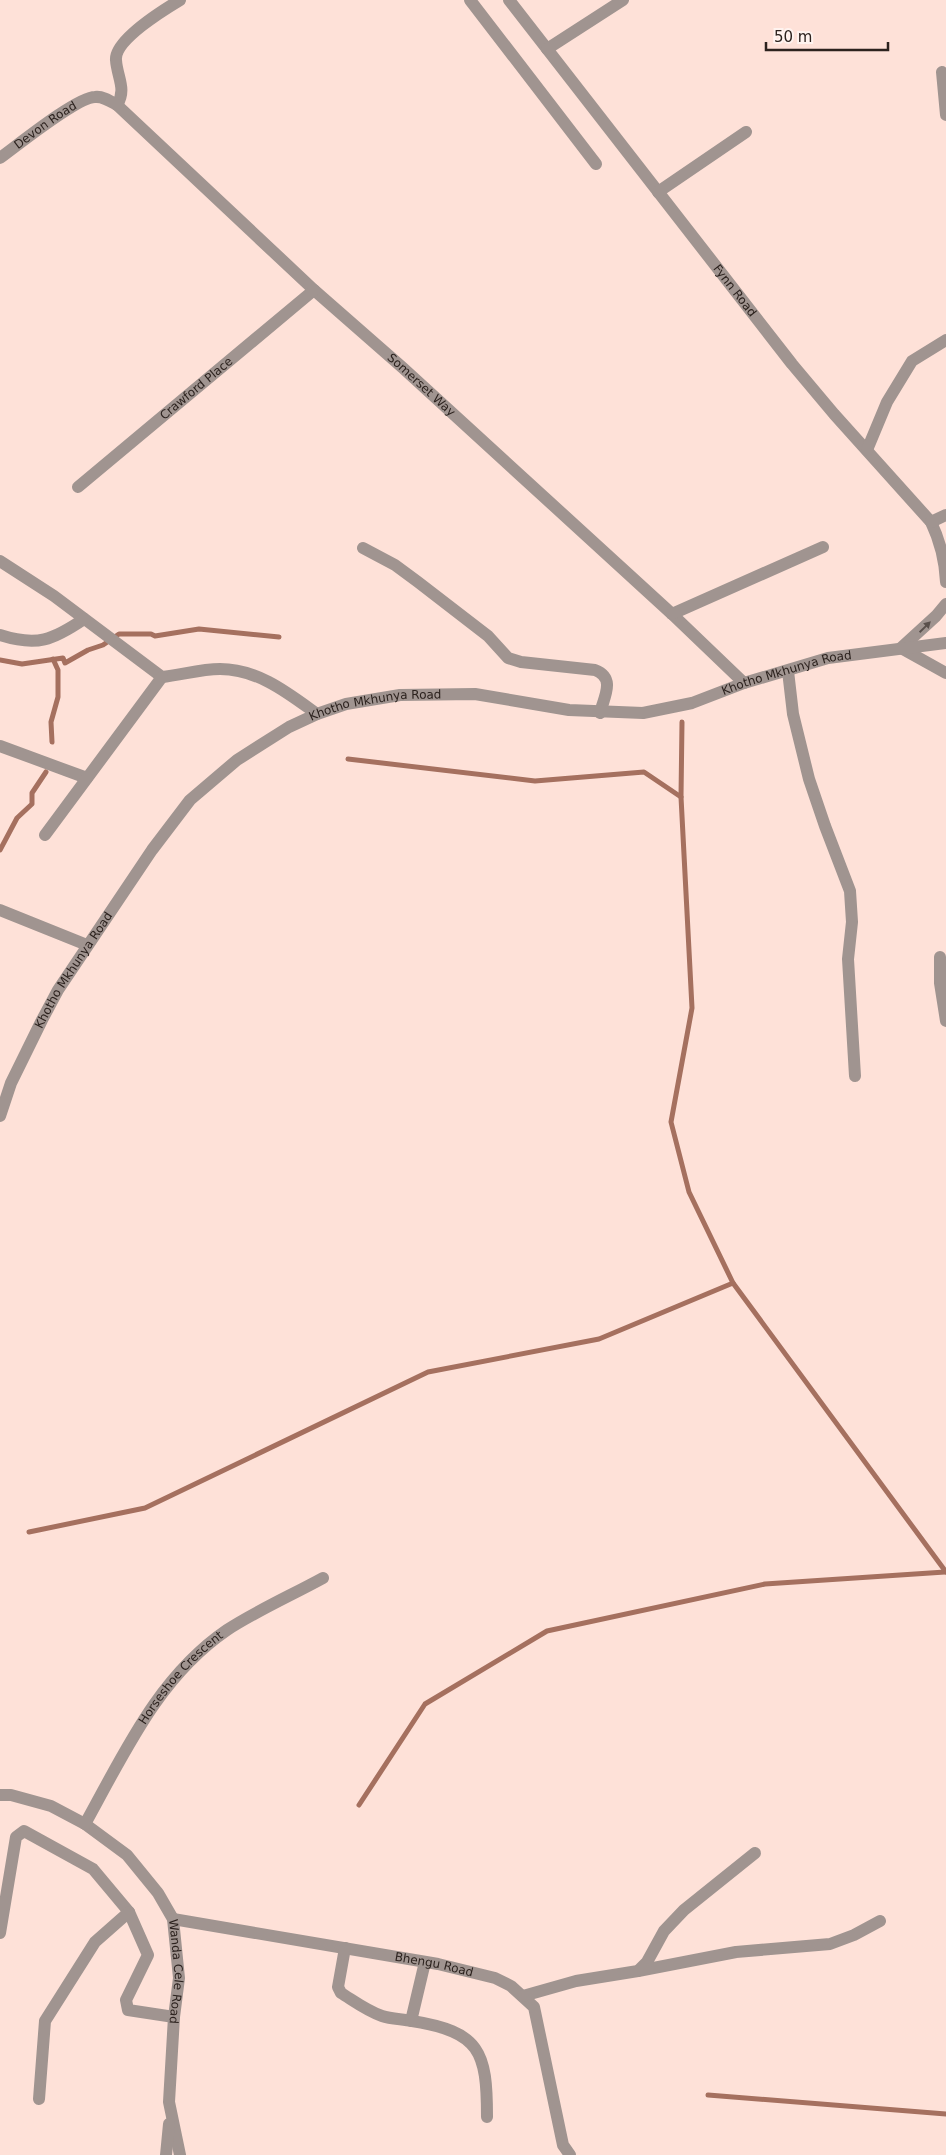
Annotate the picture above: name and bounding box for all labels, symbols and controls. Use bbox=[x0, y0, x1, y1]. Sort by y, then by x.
scale bar bbox=[766, 20, 888, 52]
text: 50 m bbox=[774, 28, 812, 46]
street label: Devon Road bbox=[11, 98, 79, 152]
street label: Fynn Road bbox=[710, 262, 759, 319]
street label: Somerset Way bbox=[385, 351, 458, 419]
street label: Crawford Place bbox=[157, 354, 235, 423]
one-way arrow bbox=[919, 621, 931, 633]
street label: Khotho Mkhunya Road bbox=[719, 648, 852, 698]
street label: Khotho Mkhunya Road bbox=[307, 687, 442, 724]
street label: Khotho Mkhunya Road bbox=[32, 909, 115, 1031]
street label: Horseshoe Crescent bbox=[136, 1628, 226, 1727]
street label: Wanda Cele Road bbox=[166, 1918, 186, 2024]
street label: Bhengu Road bbox=[394, 1950, 475, 1979]

